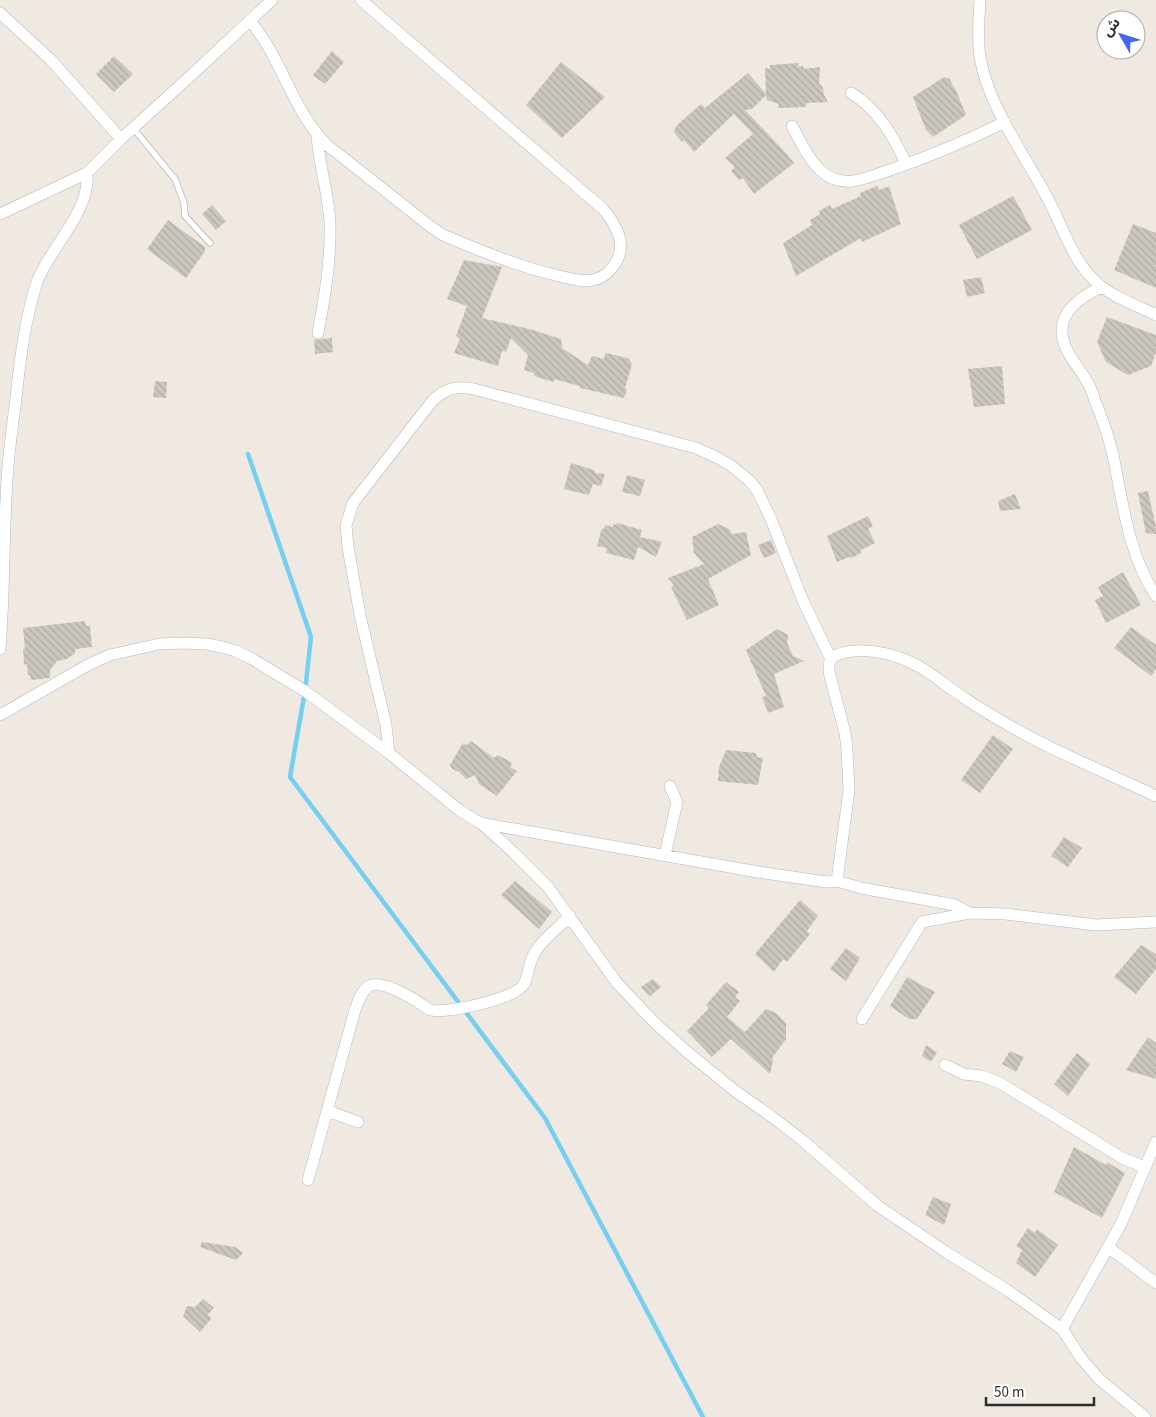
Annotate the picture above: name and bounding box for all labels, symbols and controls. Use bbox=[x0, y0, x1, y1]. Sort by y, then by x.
north arrow bbox=[1096, 10, 1146, 60]
text: ش bbox=[1098, 14, 1125, 41]
scale bar bbox=[986, 1374, 1094, 1406]
text: 50 m bbox=[994, 1382, 1024, 1403]

